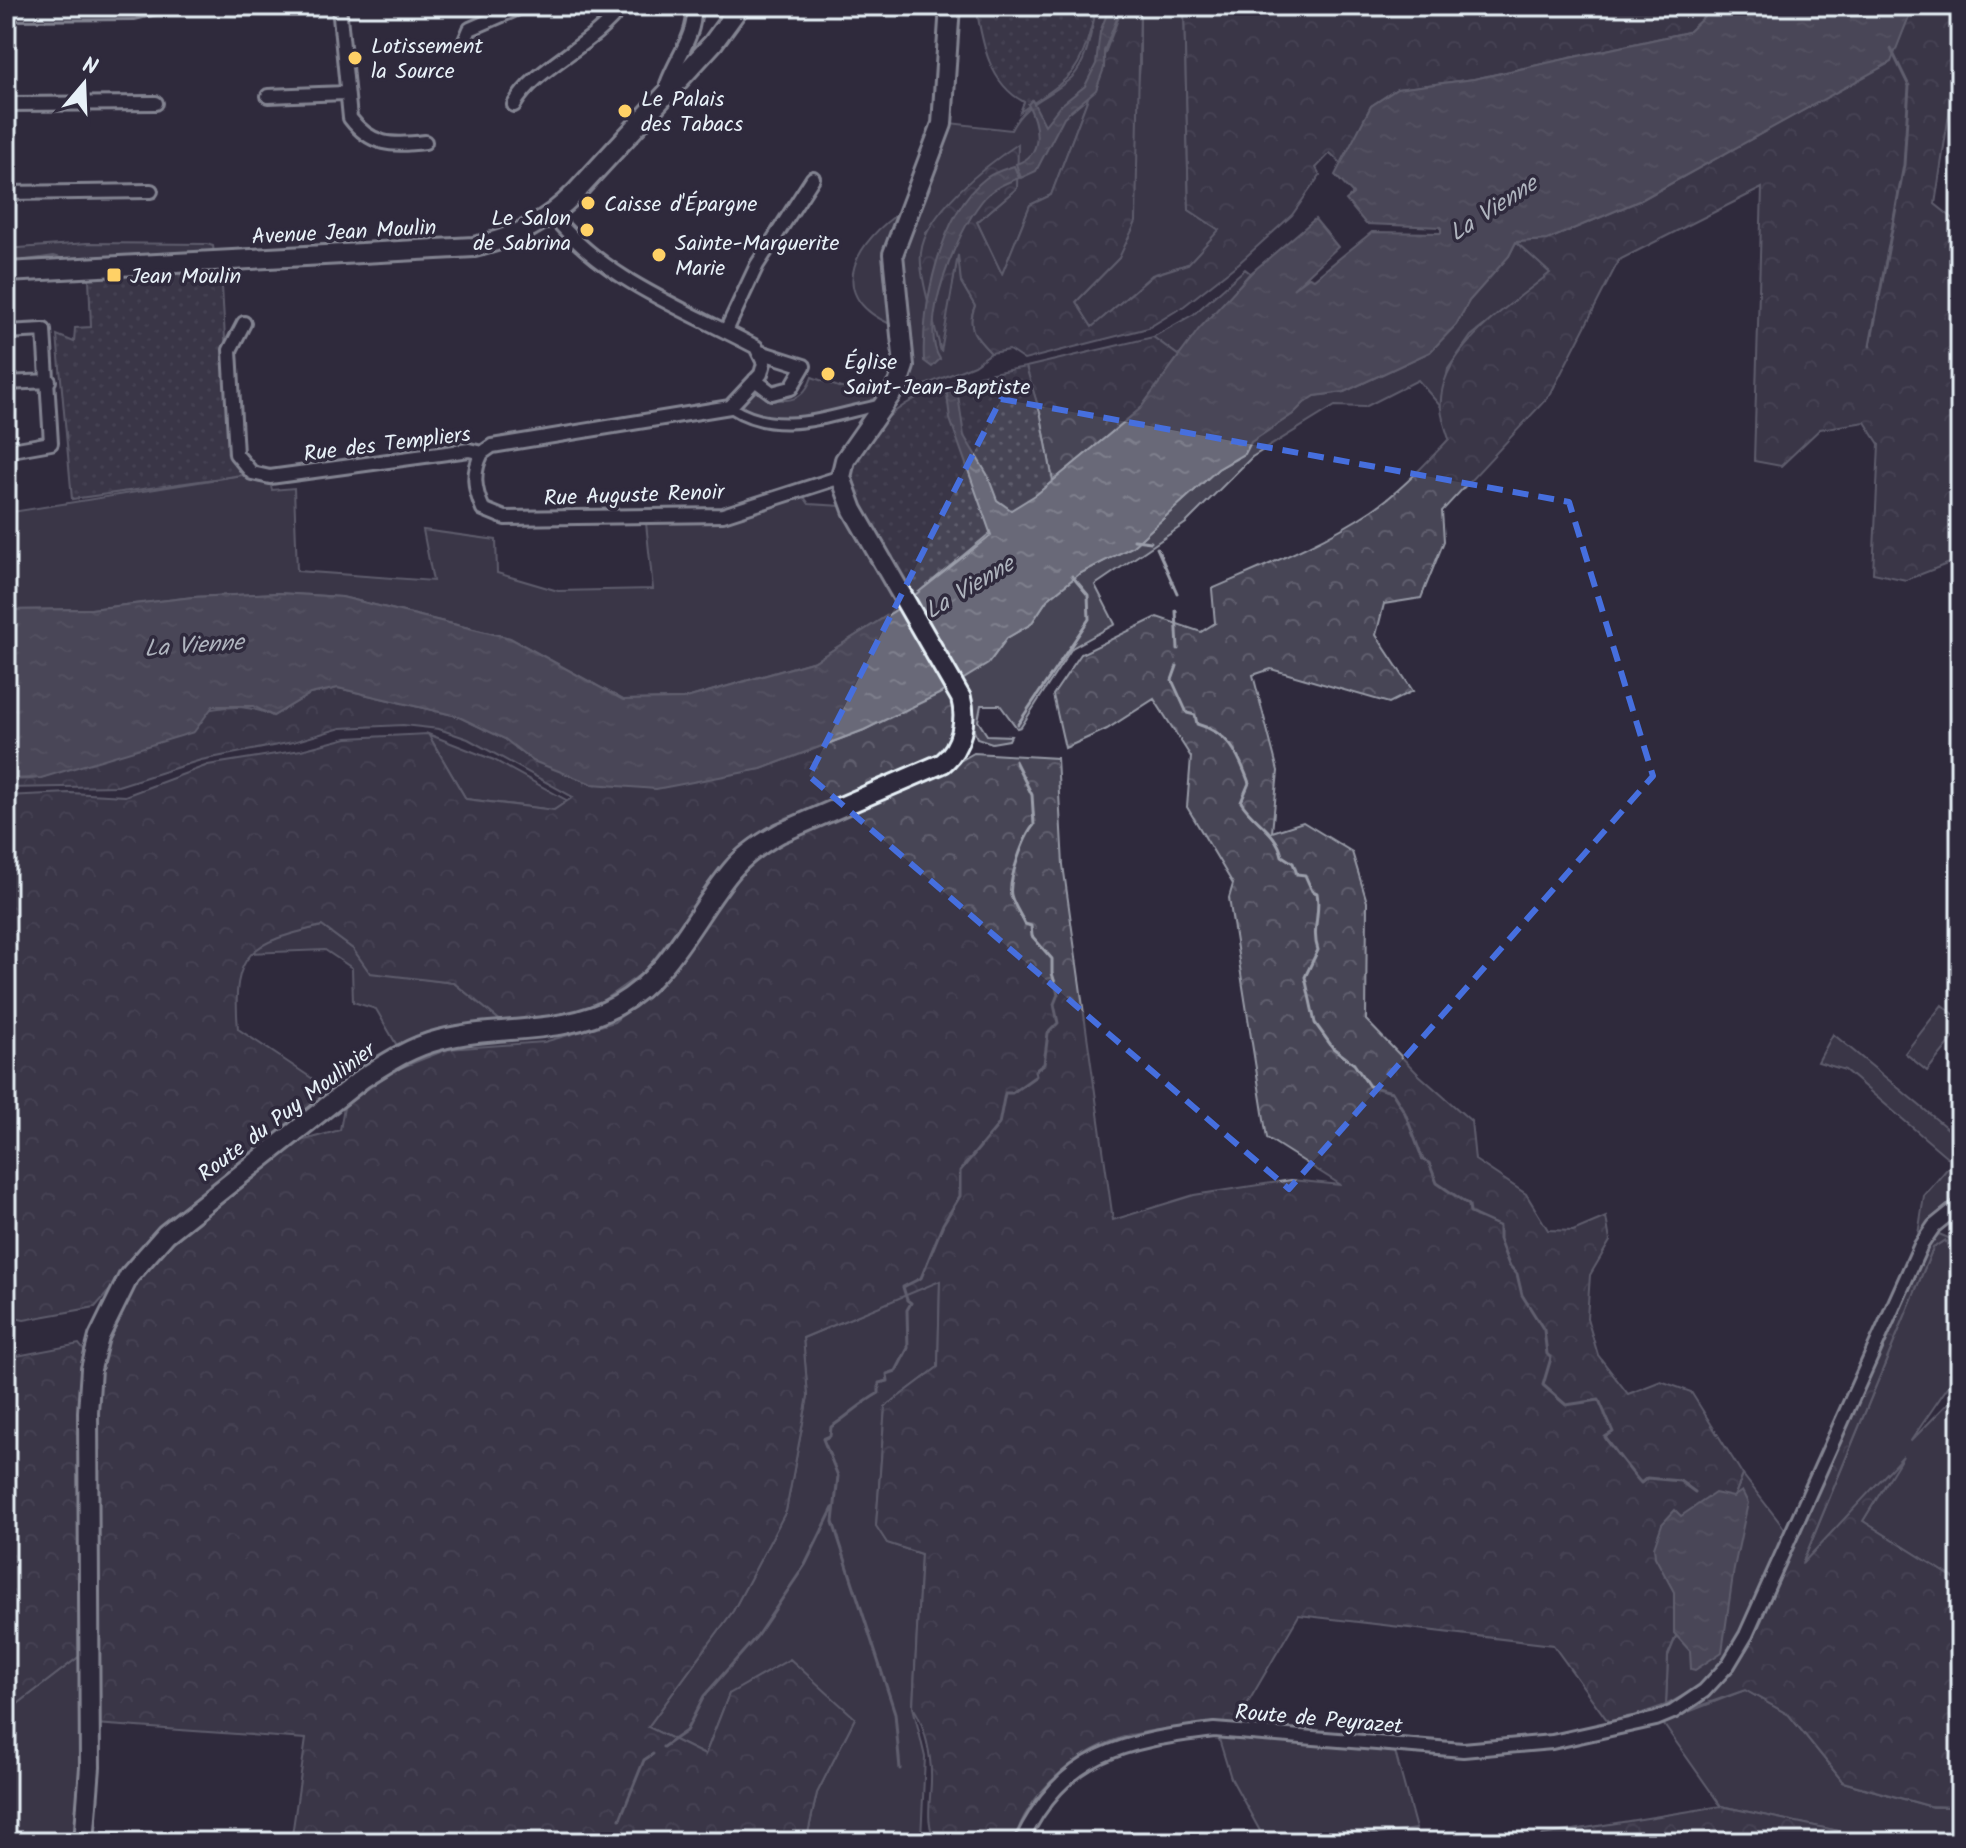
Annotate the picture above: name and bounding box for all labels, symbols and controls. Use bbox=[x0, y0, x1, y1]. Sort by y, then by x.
place label: Lotissement la Source bbox=[371, 30, 484, 90]
north arrow bbox=[44, 44, 124, 124]
text: N bbox=[77, 49, 102, 86]
marker: Lotissement la Source bbox=[346, 49, 364, 67]
place label: Le Palais des Tabacs bbox=[641, 83, 744, 143]
marker: Le Palais des Tabacs bbox=[616, 102, 634, 120]
water label: La Vienne bbox=[1441, 165, 1548, 253]
place label: Caisse d'Épargne bbox=[604, 188, 758, 223]
marker: Caisse d'Épargne bbox=[579, 194, 597, 212]
place label: Le Salon de Sabrina bbox=[473, 202, 571, 262]
street label: Avenue Jean Moulin bbox=[251, 211, 437, 256]
marker: Le Salon de Sabrina bbox=[578, 221, 596, 239]
place label: Sainte-Marguerite Marie bbox=[675, 227, 839, 287]
marker: Sainte-Marguerite Marie bbox=[650, 246, 668, 264]
place label: Jean Moulin bbox=[130, 260, 241, 295]
marker: Jean Moulin bbox=[105, 266, 123, 284]
place label: Église Saint-Jean-Baptiste bbox=[844, 346, 1030, 406]
marker: Église Saint-Jean-Baptiste bbox=[819, 365, 837, 383]
street label: Rue des Templiers bbox=[302, 418, 473, 473]
street label: Rue Auguste Renoir bbox=[543, 476, 727, 517]
water label: La Vienne bbox=[917, 545, 1024, 631]
water label: La Vienne bbox=[143, 623, 247, 669]
street label: Route du Puy Moulinier bbox=[191, 1033, 385, 1192]
street label: Route de Peyrazet bbox=[1233, 1696, 1405, 1745]

